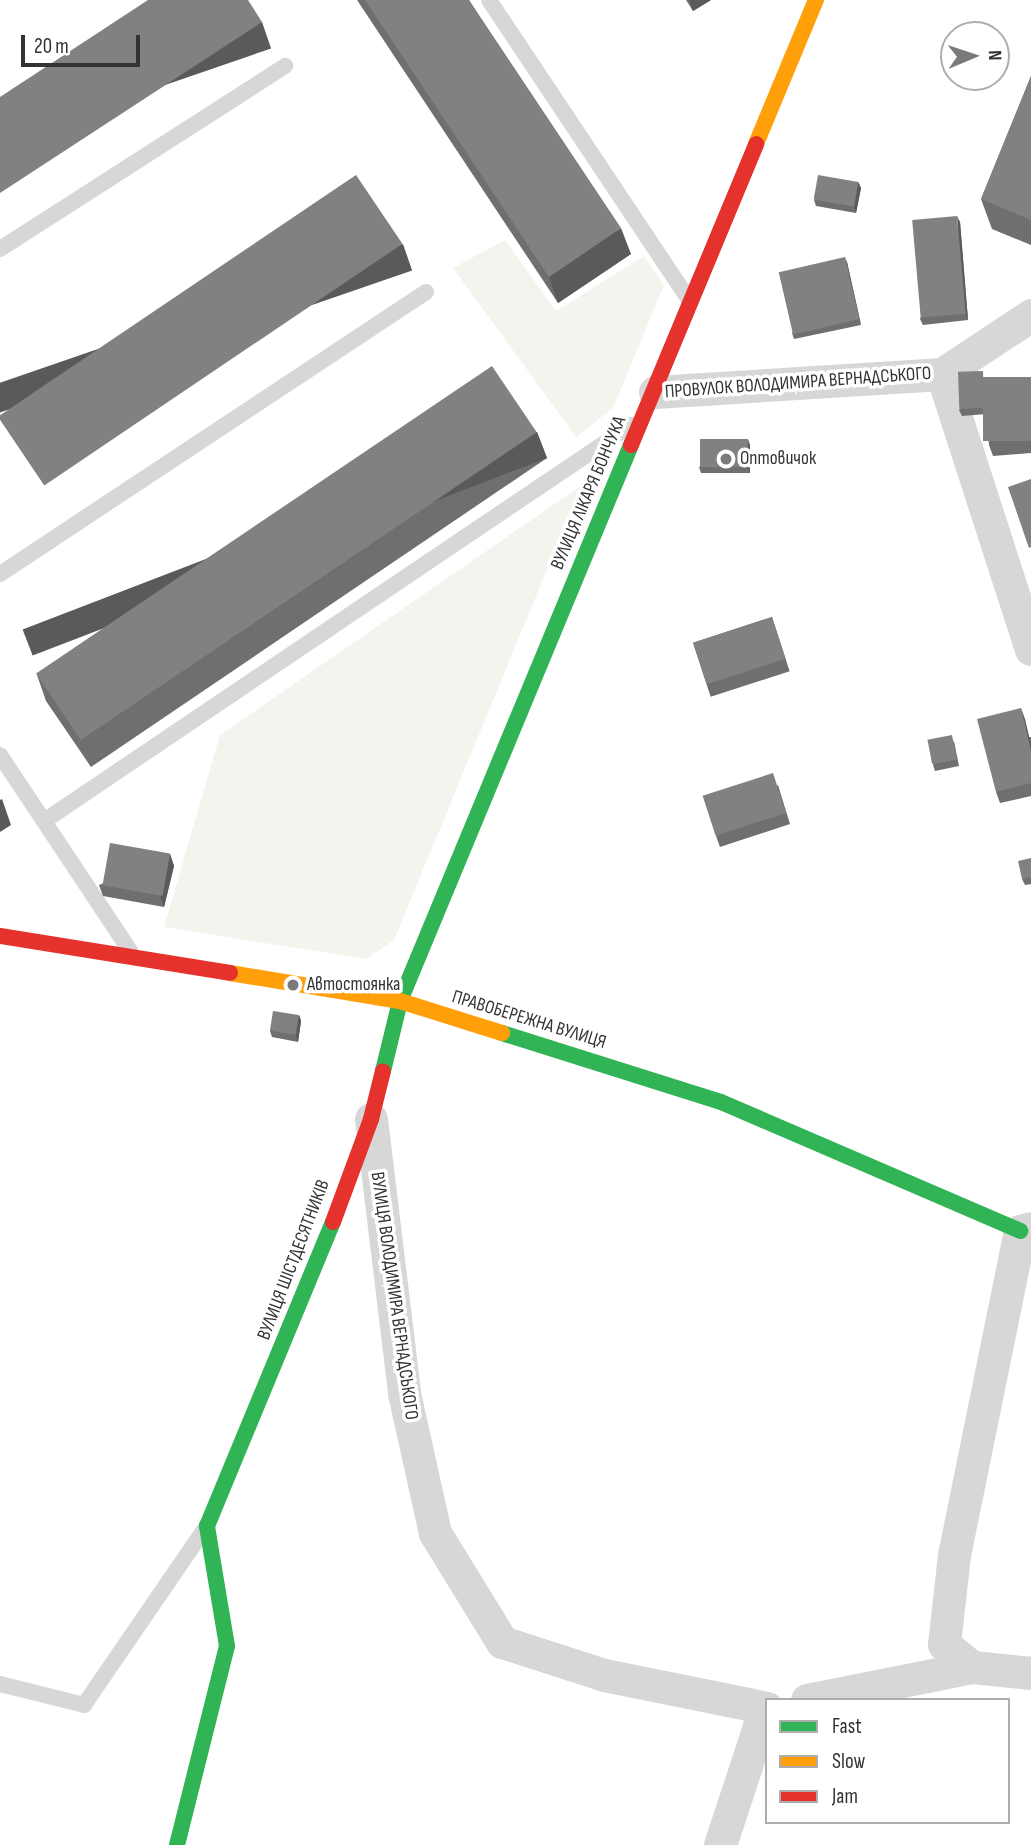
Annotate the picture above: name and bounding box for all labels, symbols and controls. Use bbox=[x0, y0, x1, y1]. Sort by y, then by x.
scale bar bbox=[24, 21, 144, 65]
north arrow bbox=[940, 21, 1010, 91]
text: 20 m bbox=[34, 34, 69, 59]
text: N bbox=[983, 50, 1006, 61]
street label: ПРОВУЛОК ВОЛОДИМИРА ВЕРНАДСЬКОГО bbox=[664, 362, 932, 404]
street label: ВУЛИЦЯ ЛІКАРЯ БОНЧУКА bbox=[546, 413, 632, 573]
place label: Оптовичок bbox=[740, 448, 816, 470]
marker: Оптовичок bbox=[718, 451, 734, 467]
place label: Автостоянка bbox=[307, 974, 400, 996]
marker: Автостоянка bbox=[285, 977, 301, 993]
street label: ПРАВОБЕРЕЖНА ВУЛИЦЯ bbox=[449, 986, 609, 1054]
street label: ВУЛИЦЯ ВОЛОДИМИРА ВЕРНАДСЬКОГО bbox=[365, 1170, 423, 1422]
street label: ВУЛИЦЯ ШІСТДЕСЯТНИКІВ bbox=[253, 1177, 335, 1343]
legend bbox=[765, 1698, 1010, 1824]
text: Fast bbox=[832, 1714, 862, 1739]
text: Slow bbox=[832, 1749, 865, 1774]
text: Jam bbox=[832, 1784, 858, 1809]

